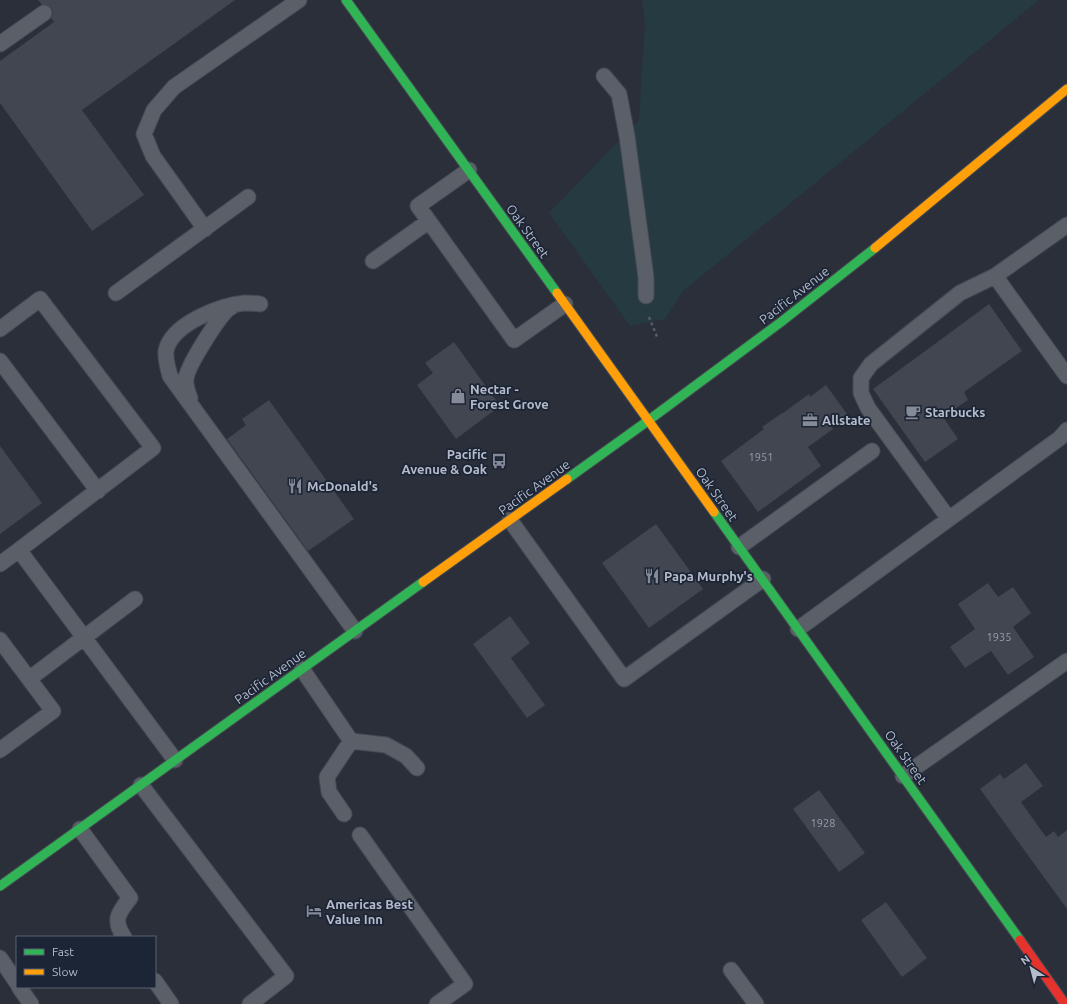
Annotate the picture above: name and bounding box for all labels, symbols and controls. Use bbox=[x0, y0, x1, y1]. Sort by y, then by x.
street label: Oak Street bbox=[504, 202, 552, 260]
street label: Pacific Avenue bbox=[756, 263, 832, 327]
place label: Nectar - Forest Grove bbox=[470, 382, 549, 411]
shop icon: Nectar - Forest Grove bbox=[449, 387, 467, 405]
cafe icon: Starbucks bbox=[904, 403, 922, 421]
place label: Starbucks bbox=[925, 405, 985, 419]
office icon: Allstate bbox=[801, 411, 819, 429]
place label: Allstate bbox=[822, 413, 871, 427]
place label: Pacific Avenue & Oak bbox=[402, 447, 488, 476]
house number: 1951 bbox=[749, 451, 773, 463]
bus stop icon: Pacific Avenue & Oak bbox=[490, 452, 508, 470]
street label: Pacific Avenue bbox=[496, 457, 572, 517]
street label: Oak Street bbox=[693, 464, 741, 524]
restaurant icon: McDonald's bbox=[286, 477, 304, 495]
place label: McDonald's bbox=[307, 479, 378, 493]
restaurant icon: Papa Murphy's bbox=[643, 567, 661, 585]
place label: Papa Murphy's bbox=[664, 569, 753, 583]
house number: 1935 bbox=[987, 631, 1011, 643]
street label: Pacific Avenue bbox=[232, 646, 308, 706]
street label: Oak Street bbox=[882, 727, 930, 787]
house number: 1928 bbox=[811, 817, 835, 829]
place label: Americas Best Value Inn bbox=[326, 897, 413, 926]
hotel icon: Americas Best Value Inn bbox=[305, 902, 323, 920]
legend bbox=[16, 936, 156, 988]
text: Fast bbox=[52, 945, 74, 958]
north arrow bbox=[1011, 948, 1051, 988]
text: N bbox=[1018, 953, 1032, 967]
text: Slow bbox=[52, 965, 78, 978]

